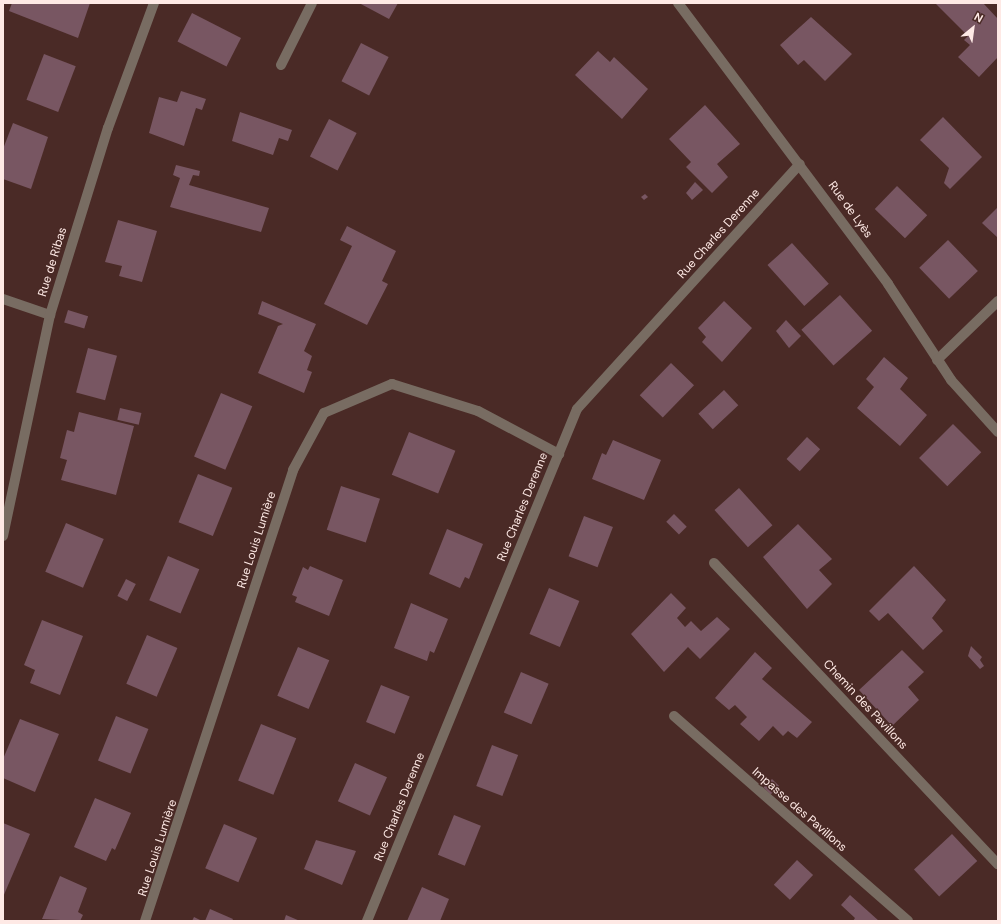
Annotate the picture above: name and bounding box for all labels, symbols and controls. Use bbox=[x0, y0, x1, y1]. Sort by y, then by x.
north arrow bbox=[953, 8, 993, 48]
text: N bbox=[972, 9, 986, 26]
street label: Rue de Lyès bbox=[825, 179, 875, 241]
street label: Rue Charles Derenne bbox=[675, 186, 763, 282]
street label: Rue de Ribas bbox=[36, 226, 70, 298]
street label: Rue Charles Derenne bbox=[495, 451, 551, 563]
street label: Rue Louis Lumière bbox=[235, 490, 279, 590]
street label: Chemin des Pavillons bbox=[820, 657, 910, 753]
street label: Rue Charles Derenne bbox=[372, 751, 428, 863]
street label: Impasse des Pavillons bbox=[749, 765, 849, 855]
street label: Rue Louis Lumière bbox=[136, 798, 180, 898]

